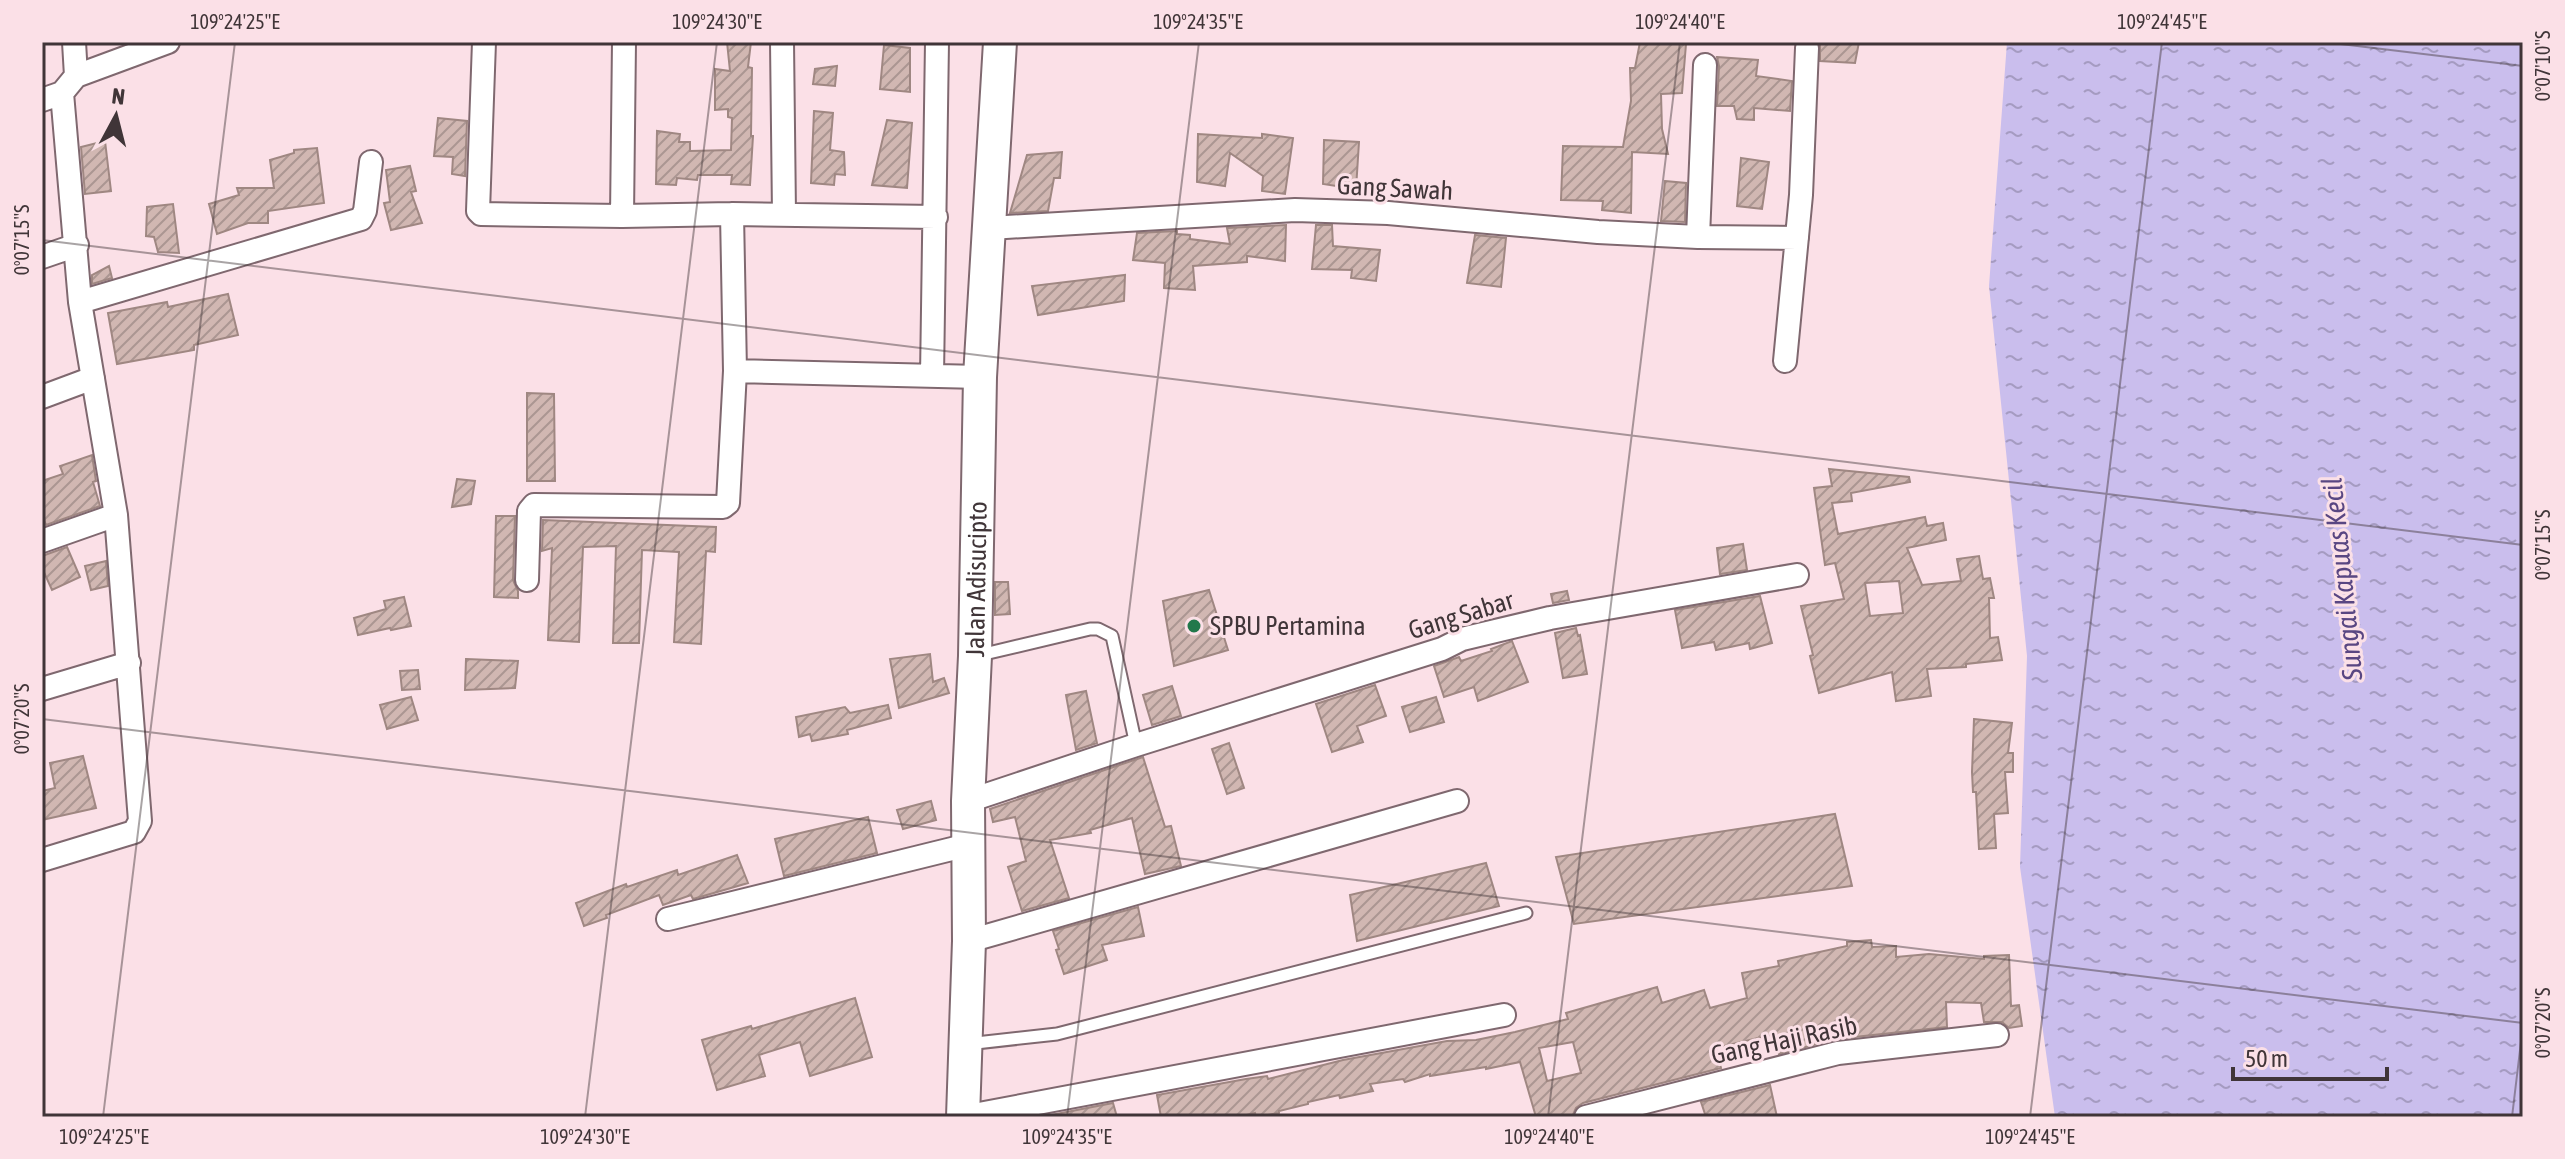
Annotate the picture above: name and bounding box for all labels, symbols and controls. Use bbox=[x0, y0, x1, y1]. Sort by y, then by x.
text: 109°24'25"E bbox=[190, 10, 280, 33]
text: 109°24'30"E bbox=[672, 10, 762, 33]
text: 109°24'35"E bbox=[1153, 10, 1243, 33]
text: 109°24'40"E bbox=[1635, 10, 1725, 33]
text: 109°24'45"E bbox=[2117, 10, 2207, 33]
text: 0°07'10"S bbox=[2531, 31, 2554, 101]
north arrow bbox=[76, 76, 156, 156]
text: N bbox=[110, 82, 126, 110]
street label: Gang Sawah bbox=[1336, 170, 1454, 206]
text: 0°07'15"S bbox=[10, 205, 33, 275]
water label: Sungai Kapuas Kecil bbox=[2315, 476, 2369, 683]
street label: Jalan Adisucipto bbox=[960, 501, 993, 657]
text: 0°07'15"S bbox=[2531, 510, 2554, 580]
street label: Gang Sabar bbox=[1405, 585, 1517, 645]
place label: SPBU Pertamina bbox=[1210, 611, 1366, 641]
marker: SPBU Pertamina bbox=[1185, 617, 1203, 635]
text: 0°07'20"S bbox=[10, 684, 33, 754]
text: 0°07'20"S bbox=[2531, 988, 2554, 1058]
street label: Gang Haji Rasib bbox=[1708, 1010, 1860, 1070]
scale bar bbox=[2233, 1031, 2387, 1081]
text: 50 m bbox=[2245, 1045, 2288, 1072]
text: 109°24'25"E bbox=[59, 1125, 149, 1148]
text: 109°24'30"E bbox=[540, 1125, 630, 1148]
text: 109°24'35"E bbox=[1022, 1125, 1112, 1148]
text: 109°24'40"E bbox=[1504, 1125, 1594, 1148]
text: 109°24'45"E bbox=[1985, 1125, 2075, 1148]

